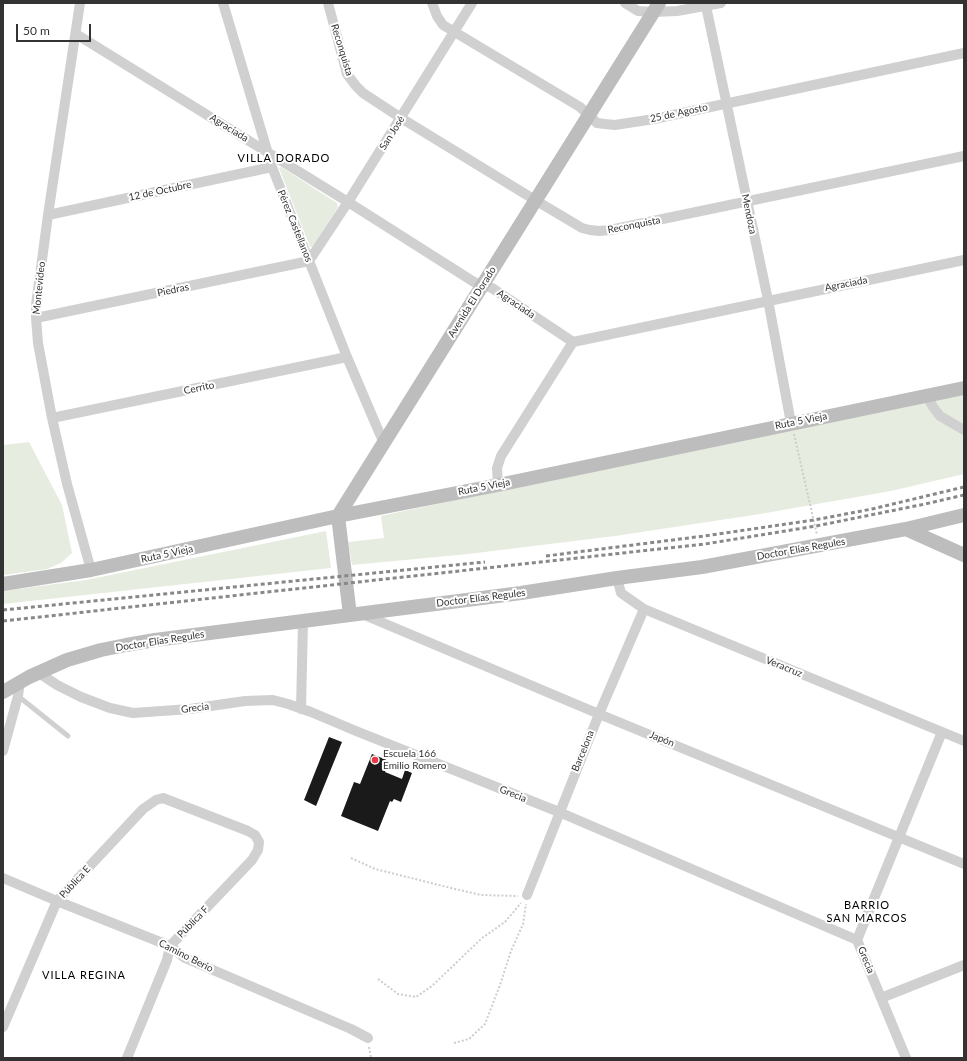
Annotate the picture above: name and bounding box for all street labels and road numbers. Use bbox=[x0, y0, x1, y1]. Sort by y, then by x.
street label: Reconquista bbox=[328, 23, 356, 77]
street label: 25 de Agosto bbox=[649, 101, 709, 125]
street label: Agraciada bbox=[207, 111, 251, 145]
street label: San José bbox=[377, 114, 407, 152]
street label: 12 de Octubre bbox=[128, 178, 192, 204]
street label: Pérez Castellanos bbox=[275, 188, 315, 264]
street label: Mendoza bbox=[739, 193, 759, 235]
street label: Reconquista bbox=[607, 214, 661, 236]
street label: Montevideo bbox=[30, 261, 48, 315]
street label: Avenida El Dorado bbox=[445, 264, 499, 340]
street label: Agraciada bbox=[824, 274, 868, 294]
street label: Piedras bbox=[156, 281, 190, 299]
street label: Agraciada bbox=[495, 287, 537, 321]
street label: Cerrito bbox=[183, 379, 215, 397]
street label: Ruta 5 Vieja bbox=[774, 410, 828, 432]
street label: Ruta 5 Vieja bbox=[457, 476, 511, 498]
street label: Doctor Elías Regules bbox=[756, 535, 846, 563]
street label: Ruta 5 Vieja bbox=[140, 543, 194, 565]
street label: Doctor Elías Regules bbox=[436, 587, 526, 609]
street label: Doctor Elías Regules bbox=[115, 628, 205, 654]
street label: Veracruz bbox=[764, 654, 804, 680]
street label: Grecia bbox=[180, 700, 210, 716]
street label: Barcelona bbox=[569, 729, 597, 773]
street label: Japón bbox=[648, 729, 676, 749]
street label: Grecia bbox=[498, 783, 528, 805]
street label: Pública E bbox=[57, 863, 93, 901]
street label: Pública F bbox=[175, 903, 211, 941]
street label: Camino Berio bbox=[157, 937, 215, 975]
street label: Grecia bbox=[855, 945, 877, 975]

